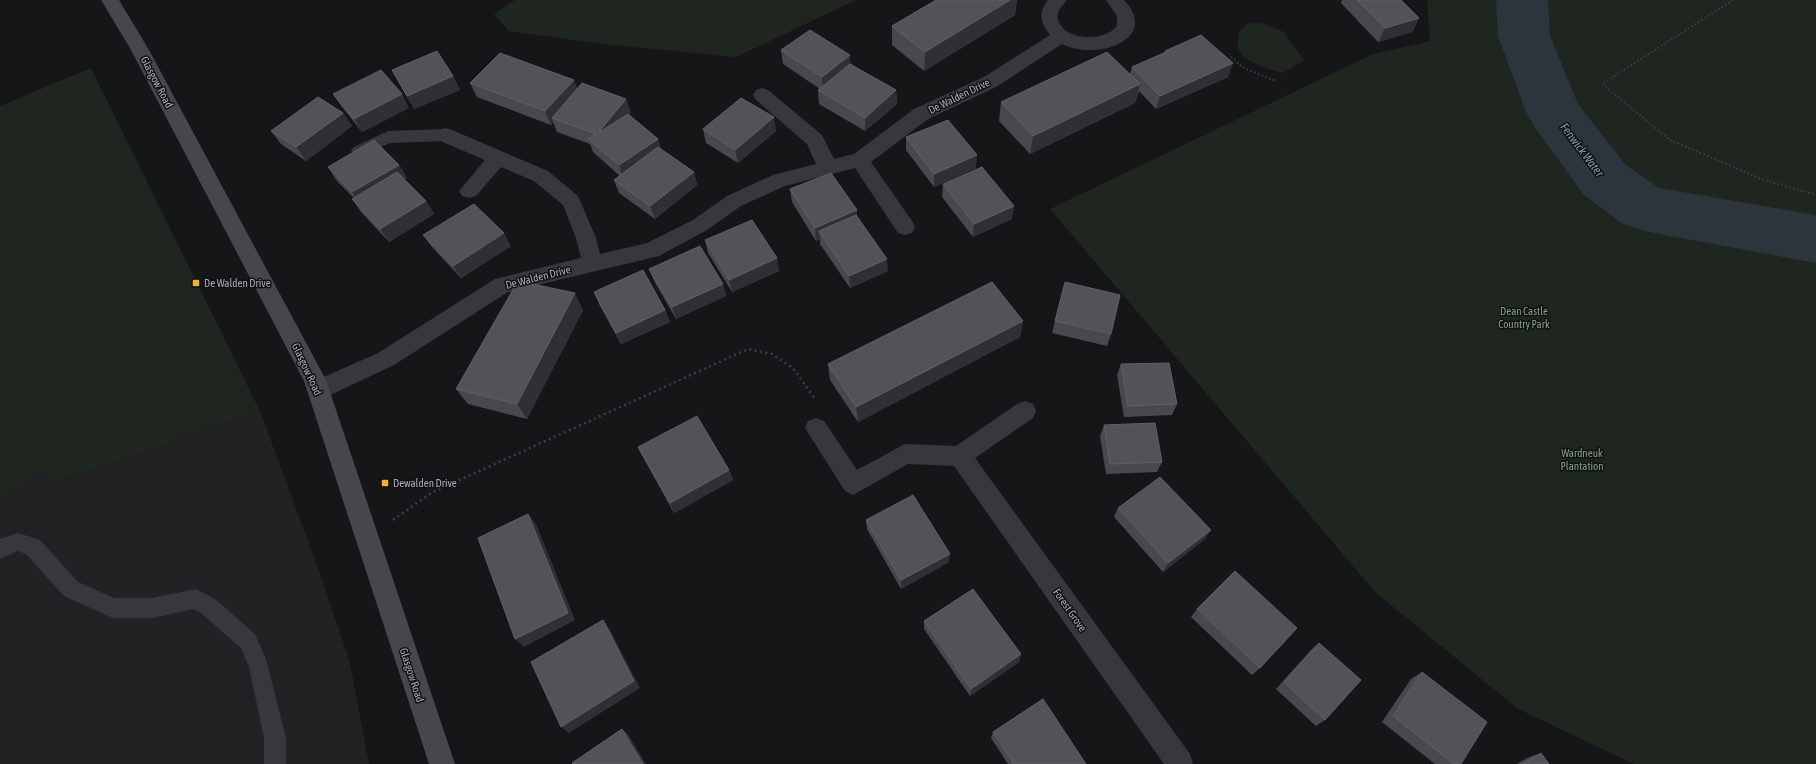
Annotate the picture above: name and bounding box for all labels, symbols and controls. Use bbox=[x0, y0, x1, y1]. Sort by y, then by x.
street label: Glasgow Road bbox=[138, 54, 176, 110]
street label: De Walden Drive bbox=[926, 76, 992, 116]
water label: Fenwick Water bbox=[1557, 120, 1607, 180]
street label: De Walden Drive bbox=[504, 263, 572, 291]
place label: De Walden Drive bbox=[204, 277, 271, 289]
marker: De Walden Drive bbox=[191, 278, 201, 288]
park label: Dean Castle Country Park bbox=[1498, 305, 1550, 330]
street label: Glasgow Road bbox=[290, 341, 324, 397]
park label: Wardneuk Plantation bbox=[1560, 447, 1604, 472]
place label: Dewalden Drive bbox=[393, 477, 457, 489]
marker: Dewalden Drive bbox=[380, 478, 390, 488]
street label: Forest Grove bbox=[1051, 586, 1089, 634]
street label: Glasgow Road bbox=[398, 646, 426, 704]

